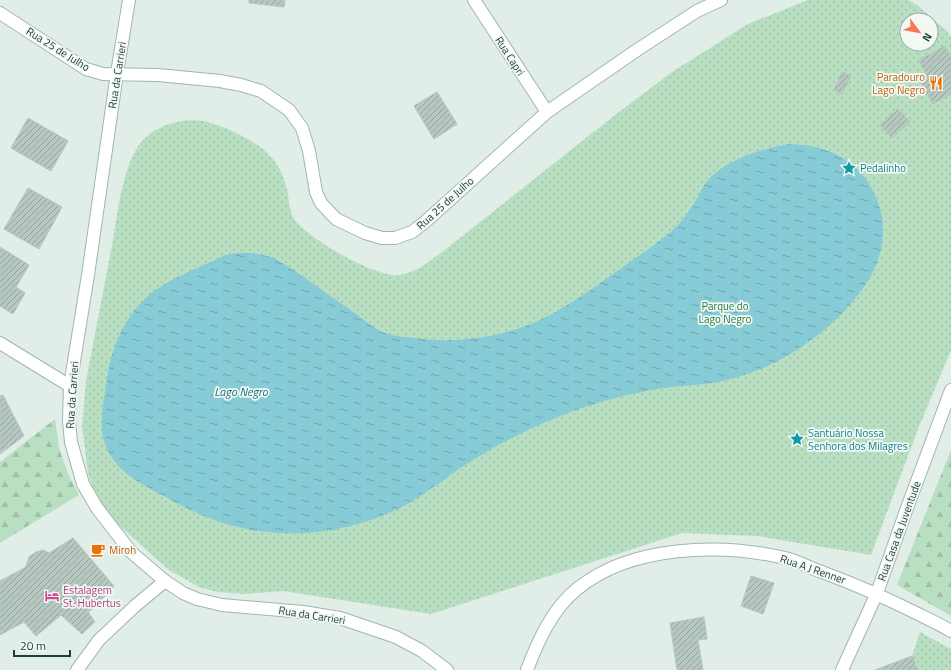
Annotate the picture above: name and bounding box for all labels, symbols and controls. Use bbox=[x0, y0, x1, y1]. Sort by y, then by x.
north arrow bbox=[899, 12, 939, 52]
street label: Rua 25 de Julho bbox=[23, 23, 93, 75]
text: N bbox=[919, 30, 936, 45]
street label: Rua Capri bbox=[491, 33, 529, 79]
street label: Rua da Carrieri bbox=[104, 40, 130, 110]
place label: Paradouro Lago Negro bbox=[872, 69, 925, 98]
restaurant icon: Paradouro Lago Negro bbox=[928, 75, 944, 91]
place icon: Pedalinho bbox=[841, 160, 857, 176]
place label: Pedalinho bbox=[860, 160, 906, 176]
street label: Rua 25 de Julho bbox=[413, 173, 477, 233]
park label: Parque do Lago Negro bbox=[699, 298, 752, 327]
street label: Rua da Carrieri bbox=[62, 361, 82, 429]
water label: Lago Negro bbox=[214, 382, 269, 401]
place label: Santuário Nossa Senhora dos Milagres bbox=[808, 425, 908, 454]
place icon: Santuário Nossa Senhora dos Milagres bbox=[789, 431, 805, 447]
street label: Rua Casa da Juventude bbox=[873, 478, 925, 583]
cafe icon: Miroh bbox=[90, 542, 106, 558]
place label: Miroh bbox=[109, 542, 136, 558]
street label: Rua A J Renner bbox=[778, 550, 848, 588]
place label: Estalagem St. Hubertus bbox=[63, 582, 121, 611]
hotel icon: Estalagem St. Hubertus bbox=[44, 588, 60, 604]
street label: Rua da Carrieri bbox=[277, 602, 347, 628]
scale bar bbox=[14, 632, 70, 658]
text: 20 m bbox=[20, 636, 46, 655]

